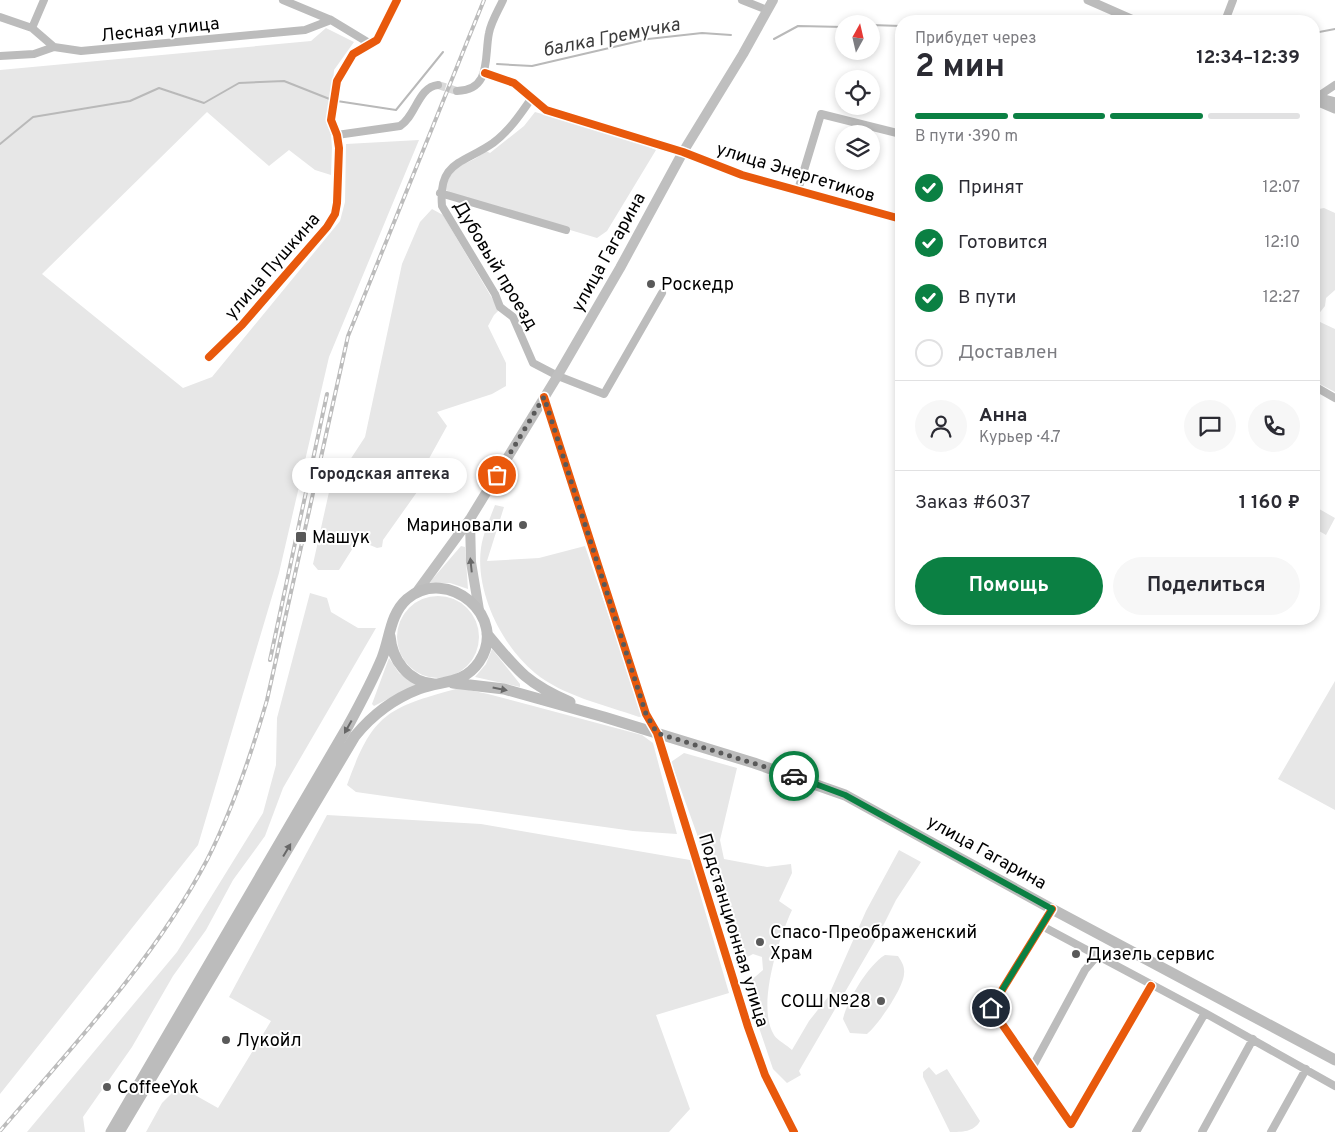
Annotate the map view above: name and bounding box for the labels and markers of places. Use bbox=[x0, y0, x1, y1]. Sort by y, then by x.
place label: Роскедр bbox=[661, 274, 734, 297]
marker: Роскедр bbox=[645, 278, 657, 290]
pin bbox=[476, 454, 518, 496]
callout: Городская аптека bbox=[292, 458, 467, 492]
place label: Мариновали bbox=[406, 515, 513, 538]
marker: Мариновали bbox=[517, 519, 529, 531]
place label: Машук bbox=[312, 527, 370, 550]
marker: Машук bbox=[294, 530, 308, 544]
place label: Спасо-Преображенский Храм bbox=[770, 922, 977, 966]
marker: Спасо-Преображенский Храм bbox=[754, 936, 766, 948]
place label: Дизель сервис bbox=[1086, 944, 1215, 967]
marker: Дизель сервис bbox=[1070, 948, 1082, 960]
pin bbox=[970, 987, 1012, 1029]
place label: СОШ №28 bbox=[781, 991, 871, 1014]
marker: СОШ №28 bbox=[875, 995, 887, 1007]
place label: Лукойл bbox=[236, 1030, 302, 1053]
marker: Лукойл bbox=[220, 1034, 232, 1046]
place label: CoffeeYok bbox=[117, 1077, 199, 1100]
marker: CoffeeYok bbox=[101, 1081, 113, 1093]

